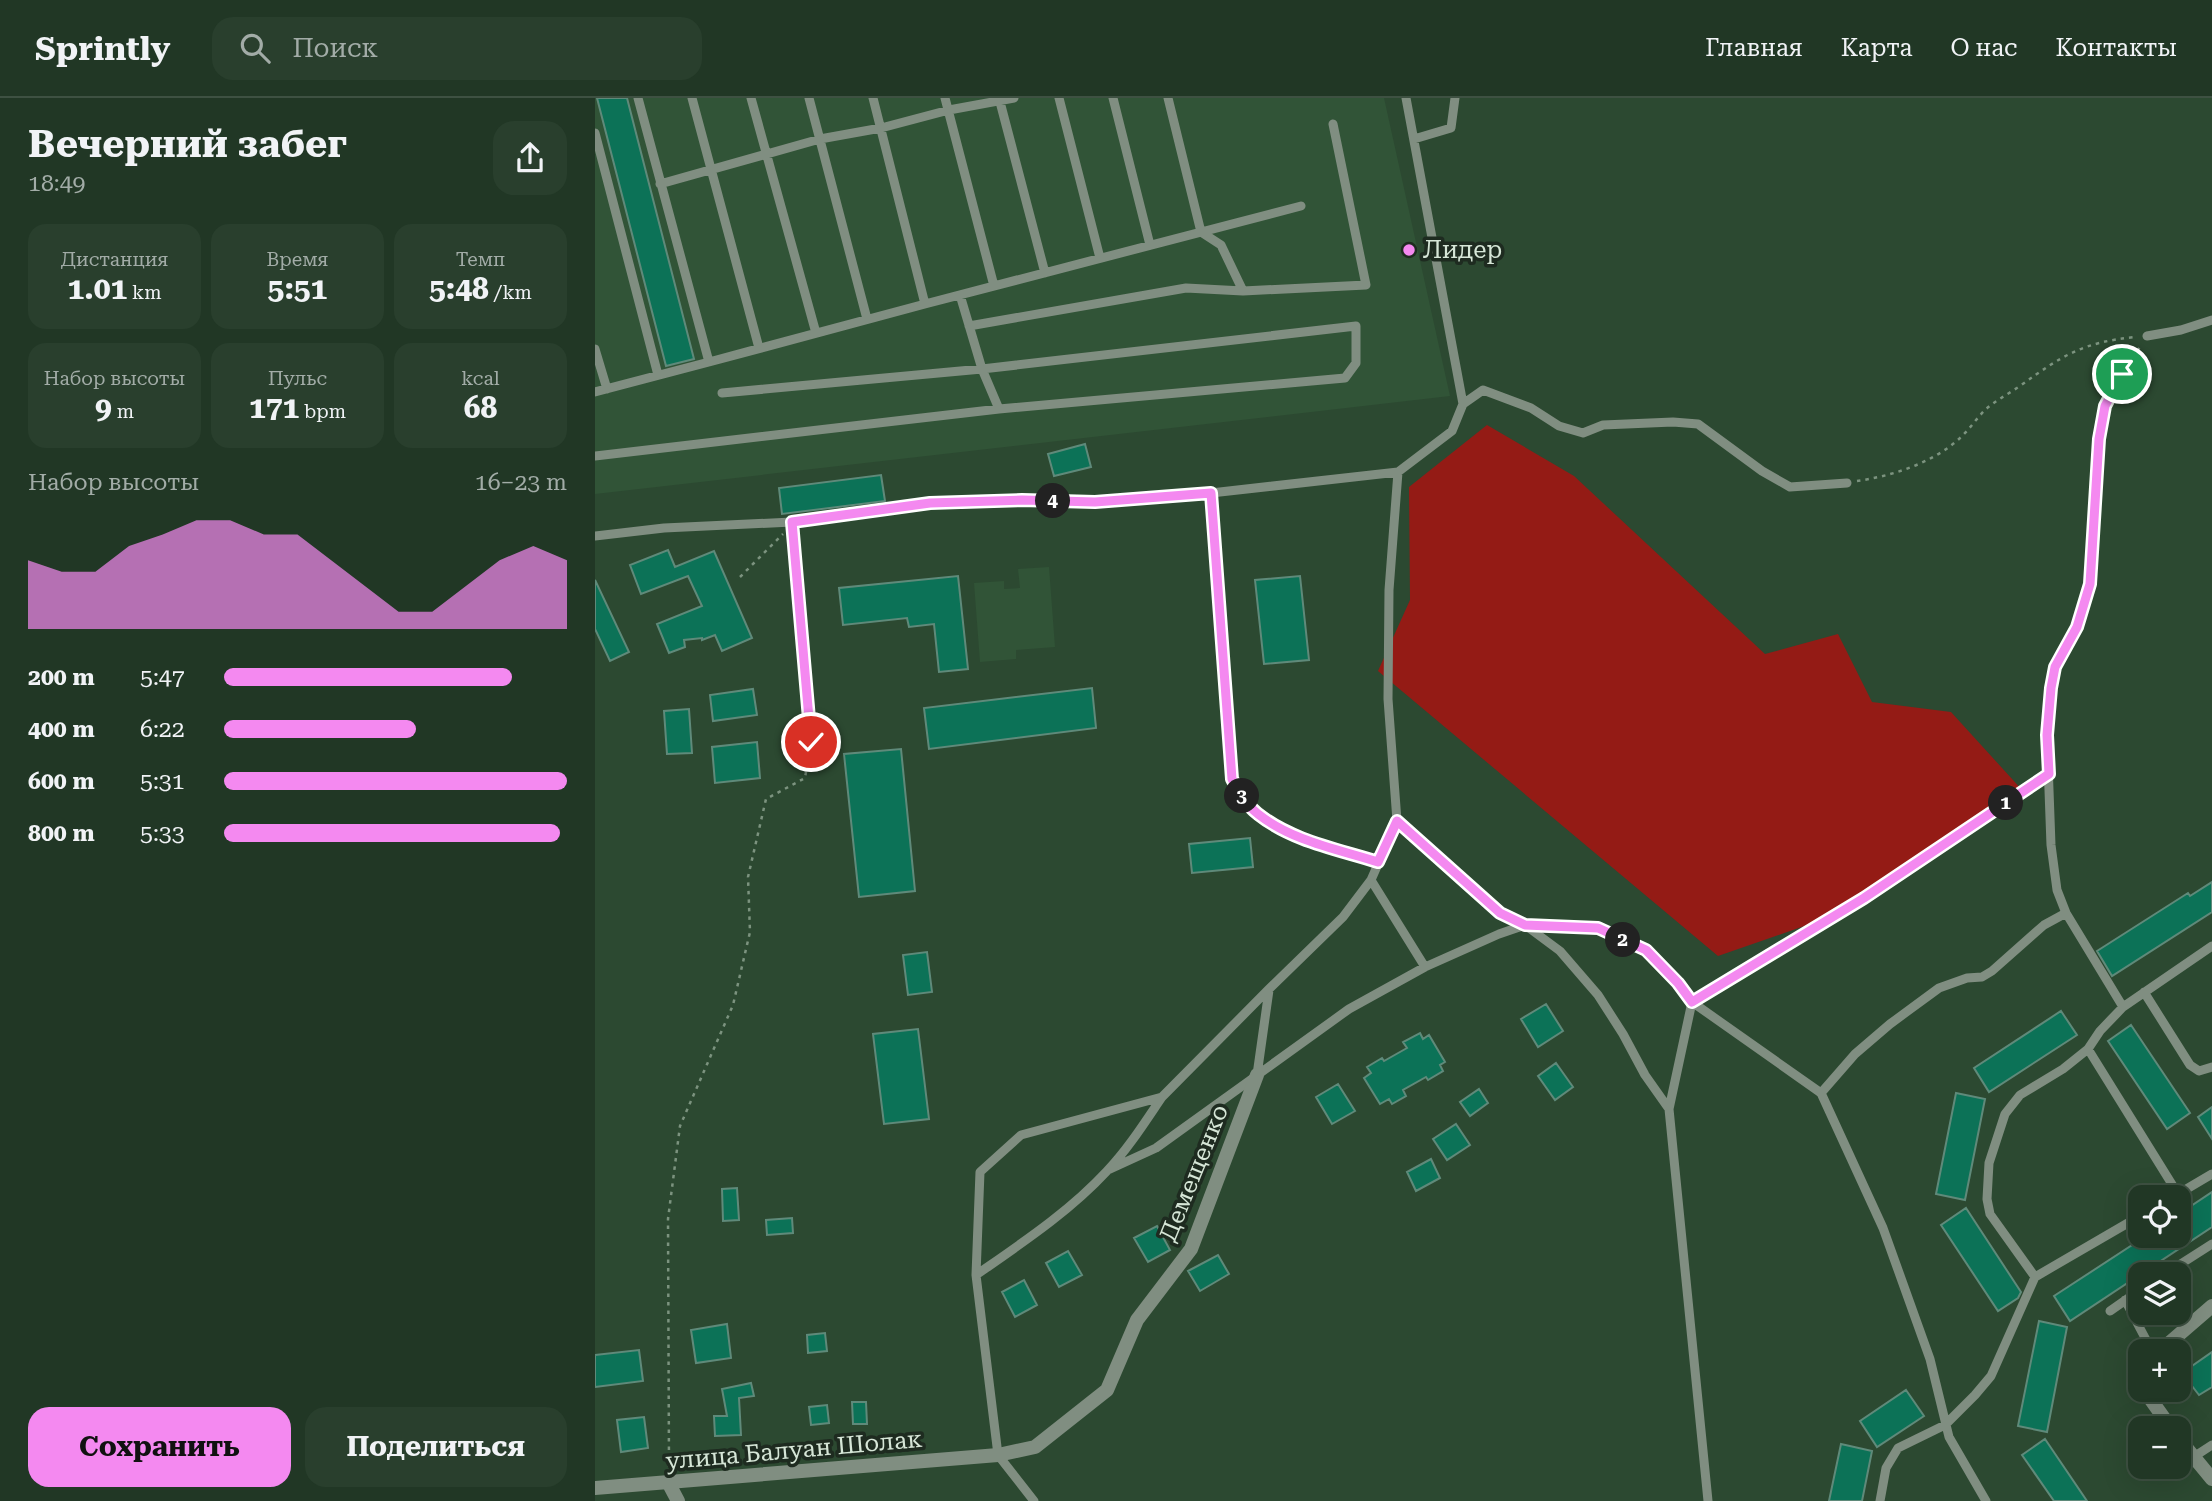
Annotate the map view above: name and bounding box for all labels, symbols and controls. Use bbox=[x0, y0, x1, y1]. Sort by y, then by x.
search box bbox=[212, 17, 702, 80]
text: Sprintly bbox=[35, 29, 170, 68]
icon: search bbox=[236, 29, 274, 67]
text: Поиск bbox=[292, 33, 378, 63]
text: Главная bbox=[1705, 34, 1803, 62]
text: Карта bbox=[1841, 34, 1912, 62]
text: О нас bbox=[1950, 34, 2017, 62]
text: Контакты bbox=[2055, 34, 2177, 62]
button: share bbox=[493, 121, 567, 195]
text: Вечерний забег bbox=[28, 122, 347, 166]
text: 18:49 bbox=[28, 170, 85, 197]
place label: Лидер bbox=[1423, 236, 1502, 264]
marker: Лидер bbox=[1401, 242, 1417, 258]
text: Дистанция bbox=[61, 248, 168, 271]
text: Время bbox=[267, 248, 328, 271]
text: Темп bbox=[456, 248, 505, 271]
text: 1.01 bbox=[67, 271, 127, 306]
text: 5:51 bbox=[268, 271, 327, 306]
text: 5:48 bbox=[429, 271, 489, 306]
text: km bbox=[127, 281, 162, 304]
text: /km bbox=[489, 281, 532, 304]
pin bbox=[2092, 344, 2152, 404]
icon: arrive bbox=[2103, 355, 2141, 393]
text: Набор высоты bbox=[44, 367, 185, 390]
text: Пульс bbox=[268, 367, 327, 390]
text: kcal bbox=[461, 367, 500, 390]
text: 9 bbox=[95, 390, 112, 425]
text: 171 bbox=[249, 390, 299, 425]
text: 68 bbox=[464, 390, 497, 425]
text: m bbox=[112, 400, 134, 423]
text: bpm bbox=[299, 400, 346, 423]
text: Набор высоты bbox=[28, 469, 199, 496]
text: 16–23 m bbox=[475, 469, 567, 496]
pin: 4 bbox=[1035, 484, 1071, 518]
text: 4 bbox=[1047, 489, 1058, 512]
text: 200 m bbox=[28, 664, 95, 691]
text: 5:47 bbox=[140, 664, 185, 691]
pin bbox=[781, 712, 841, 772]
text: 400 m bbox=[28, 716, 95, 743]
text: 6:22 bbox=[140, 716, 185, 743]
icon: check bbox=[792, 723, 830, 761]
text: 600 m bbox=[28, 768, 95, 795]
text: 5:31 bbox=[140, 768, 185, 795]
pin: 3 bbox=[1225, 778, 1259, 814]
text: 3 bbox=[1236, 784, 1247, 807]
pin: 1 bbox=[1989, 786, 2023, 820]
text: 1 bbox=[2000, 791, 2011, 814]
text: 800 m bbox=[28, 820, 95, 847]
text: 5:33 bbox=[140, 820, 185, 847]
pin: 2 bbox=[1605, 922, 1641, 958]
text: 2 bbox=[1617, 928, 1628, 951]
street label: Демещенко bbox=[1154, 1101, 1234, 1245]
map controls bbox=[2128, 1185, 2191, 1479]
button: locate bbox=[2128, 1185, 2191, 1248]
button: layers bbox=[2128, 1262, 2191, 1325]
button: + bbox=[2128, 1339, 2191, 1402]
button: Сохранить bbox=[28, 1407, 291, 1487]
button: Поделиться bbox=[305, 1407, 567, 1487]
button: − bbox=[2128, 1416, 2191, 1479]
street label: улица Балуан Шолак bbox=[665, 1425, 923, 1475]

